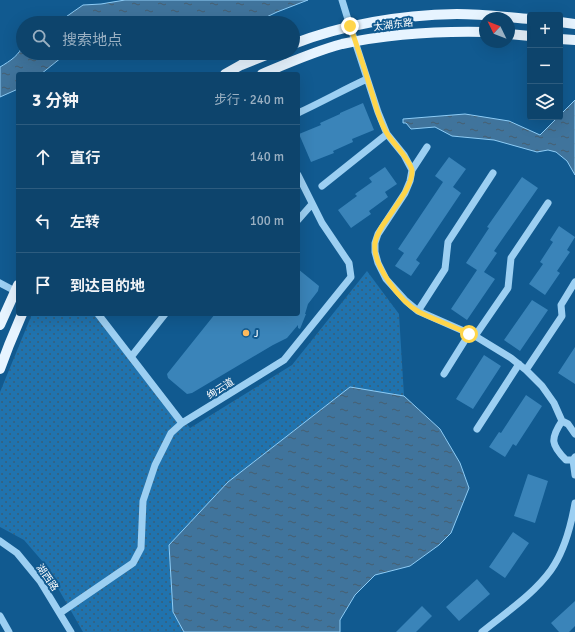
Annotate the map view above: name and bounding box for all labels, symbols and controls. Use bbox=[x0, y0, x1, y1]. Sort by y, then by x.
north arrow bbox=[479, 12, 515, 48]
map controls bbox=[527, 12, 563, 120]
button: + bbox=[527, 12, 563, 48]
search box bbox=[16, 16, 300, 60]
route end bbox=[341, 17, 359, 35]
street label: 太湖东路 bbox=[373, 17, 414, 33]
icon: search bbox=[30, 27, 52, 49]
text: 搜索地点 bbox=[62, 31, 122, 49]
button: − bbox=[527, 48, 563, 84]
button: layers bbox=[527, 84, 563, 120]
text: 3 分钟 bbox=[32, 90, 79, 111]
text: 步行 · 240 m bbox=[214, 92, 284, 108]
icon: ahead bbox=[32, 146, 54, 168]
text: 直行 bbox=[70, 149, 100, 167]
text: 140 m bbox=[250, 149, 284, 165]
icon: left bbox=[32, 210, 54, 232]
text: 左转 bbox=[70, 213, 100, 231]
text: 100 m bbox=[250, 213, 284, 229]
icon: arrive bbox=[32, 274, 54, 296]
text: 到达目的地 bbox=[70, 277, 145, 295]
route start bbox=[460, 325, 478, 343]
marker: J bbox=[241, 328, 251, 338]
place label: J bbox=[254, 328, 259, 340]
street label: 绚云道 bbox=[205, 376, 236, 402]
street label: 湖西路 bbox=[34, 562, 61, 593]

